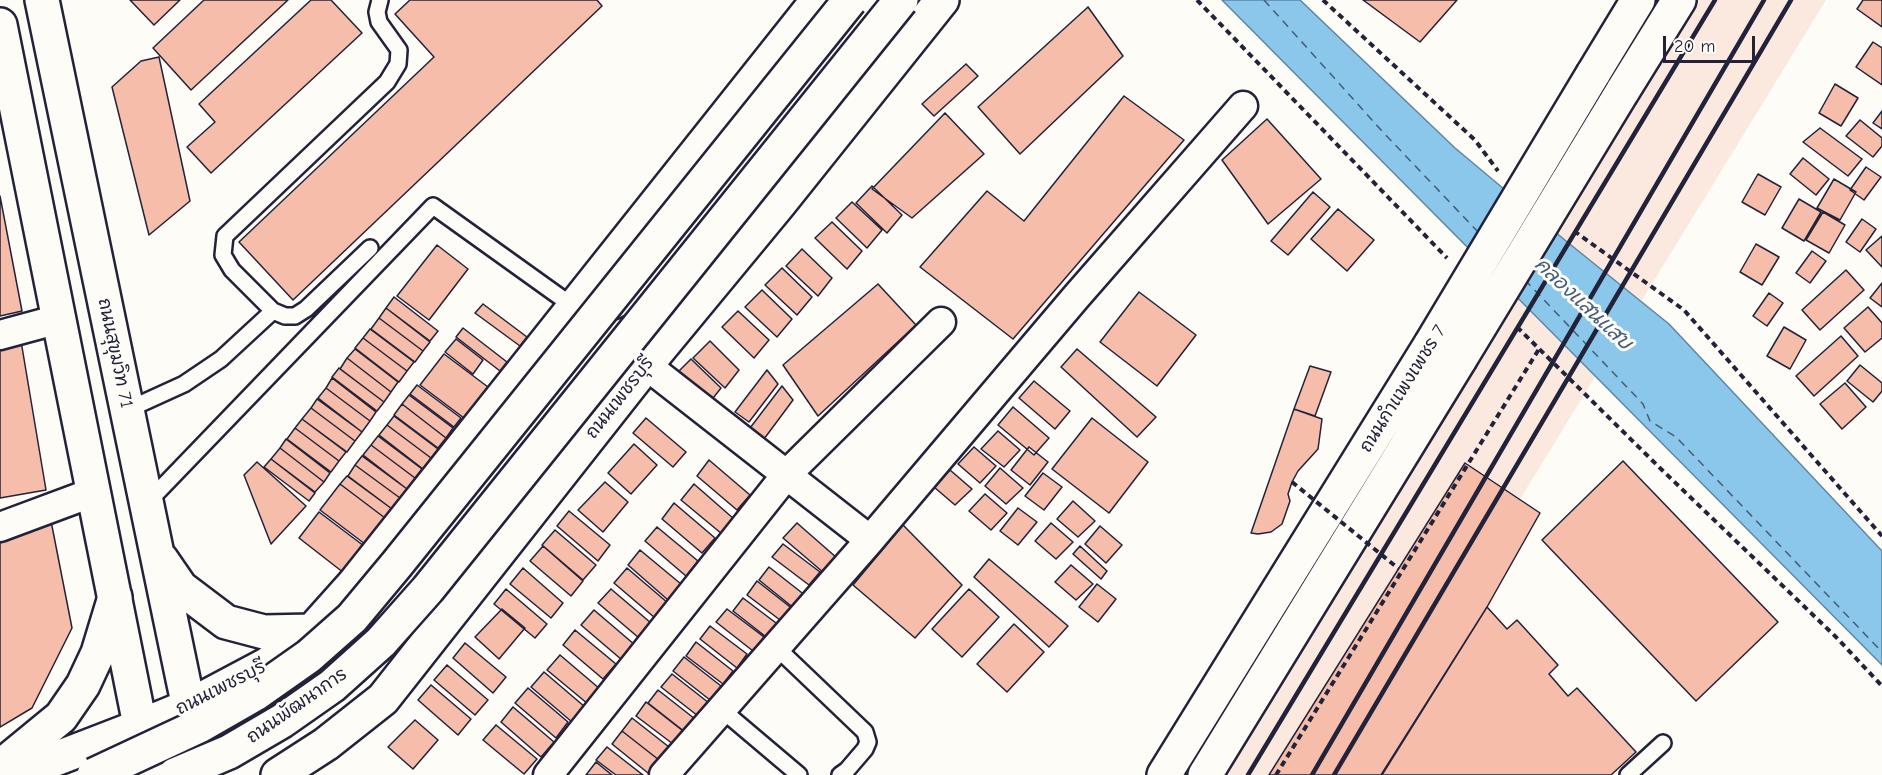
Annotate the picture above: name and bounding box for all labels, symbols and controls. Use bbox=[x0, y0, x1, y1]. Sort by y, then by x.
scale bar bbox=[1666, 24, 1758, 62]
text: 20 m bbox=[1674, 36, 1715, 57]
water label: คลองแสนแสบ bbox=[1529, 253, 1637, 355]
street label: ถนนสุขุมวิท 71 bbox=[93, 296, 137, 410]
street label: ถนนกำแพงเพชร 7 bbox=[1355, 321, 1451, 457]
street label: ถนนเพชรบุรี bbox=[581, 353, 659, 443]
street label: ถนนเพชรบุรี bbox=[172, 656, 270, 720]
street label: ถนนพัฒนาการ bbox=[243, 663, 351, 749]

